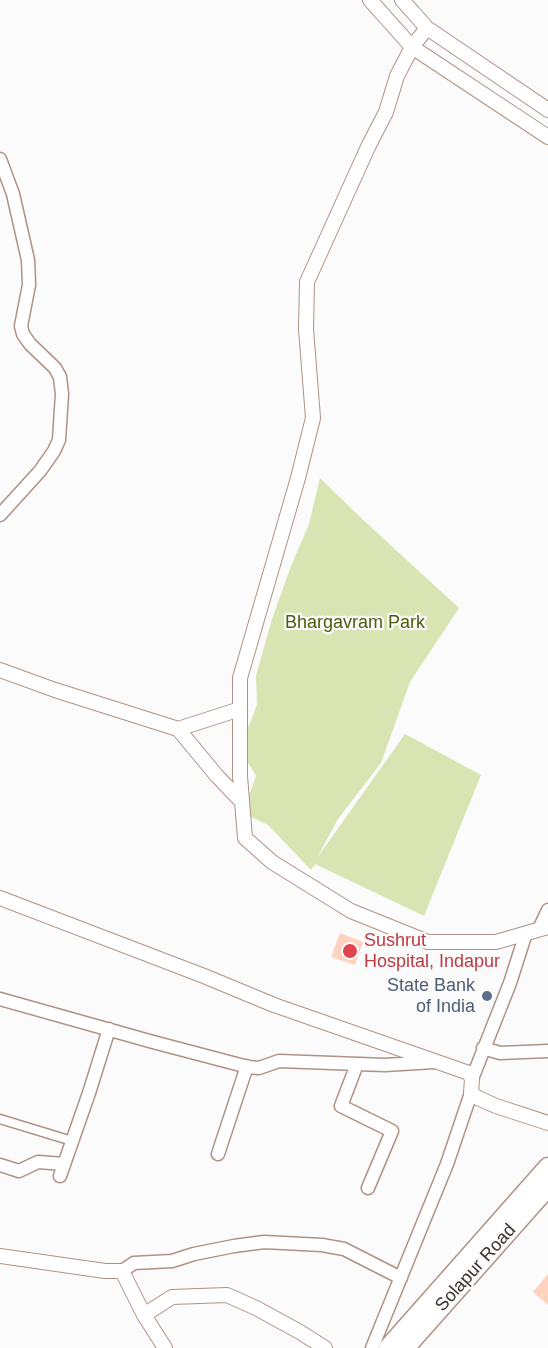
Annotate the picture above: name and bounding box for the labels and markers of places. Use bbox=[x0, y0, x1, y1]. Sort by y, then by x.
place label: Sushrut Hospital, Indapur bbox=[364, 930, 500, 972]
marker: Sushrut Hospital, Indapur bbox=[341, 942, 359, 960]
place label: State Bank of India bbox=[387, 975, 475, 1018]
marker: State Bank of India bbox=[480, 989, 494, 1003]

